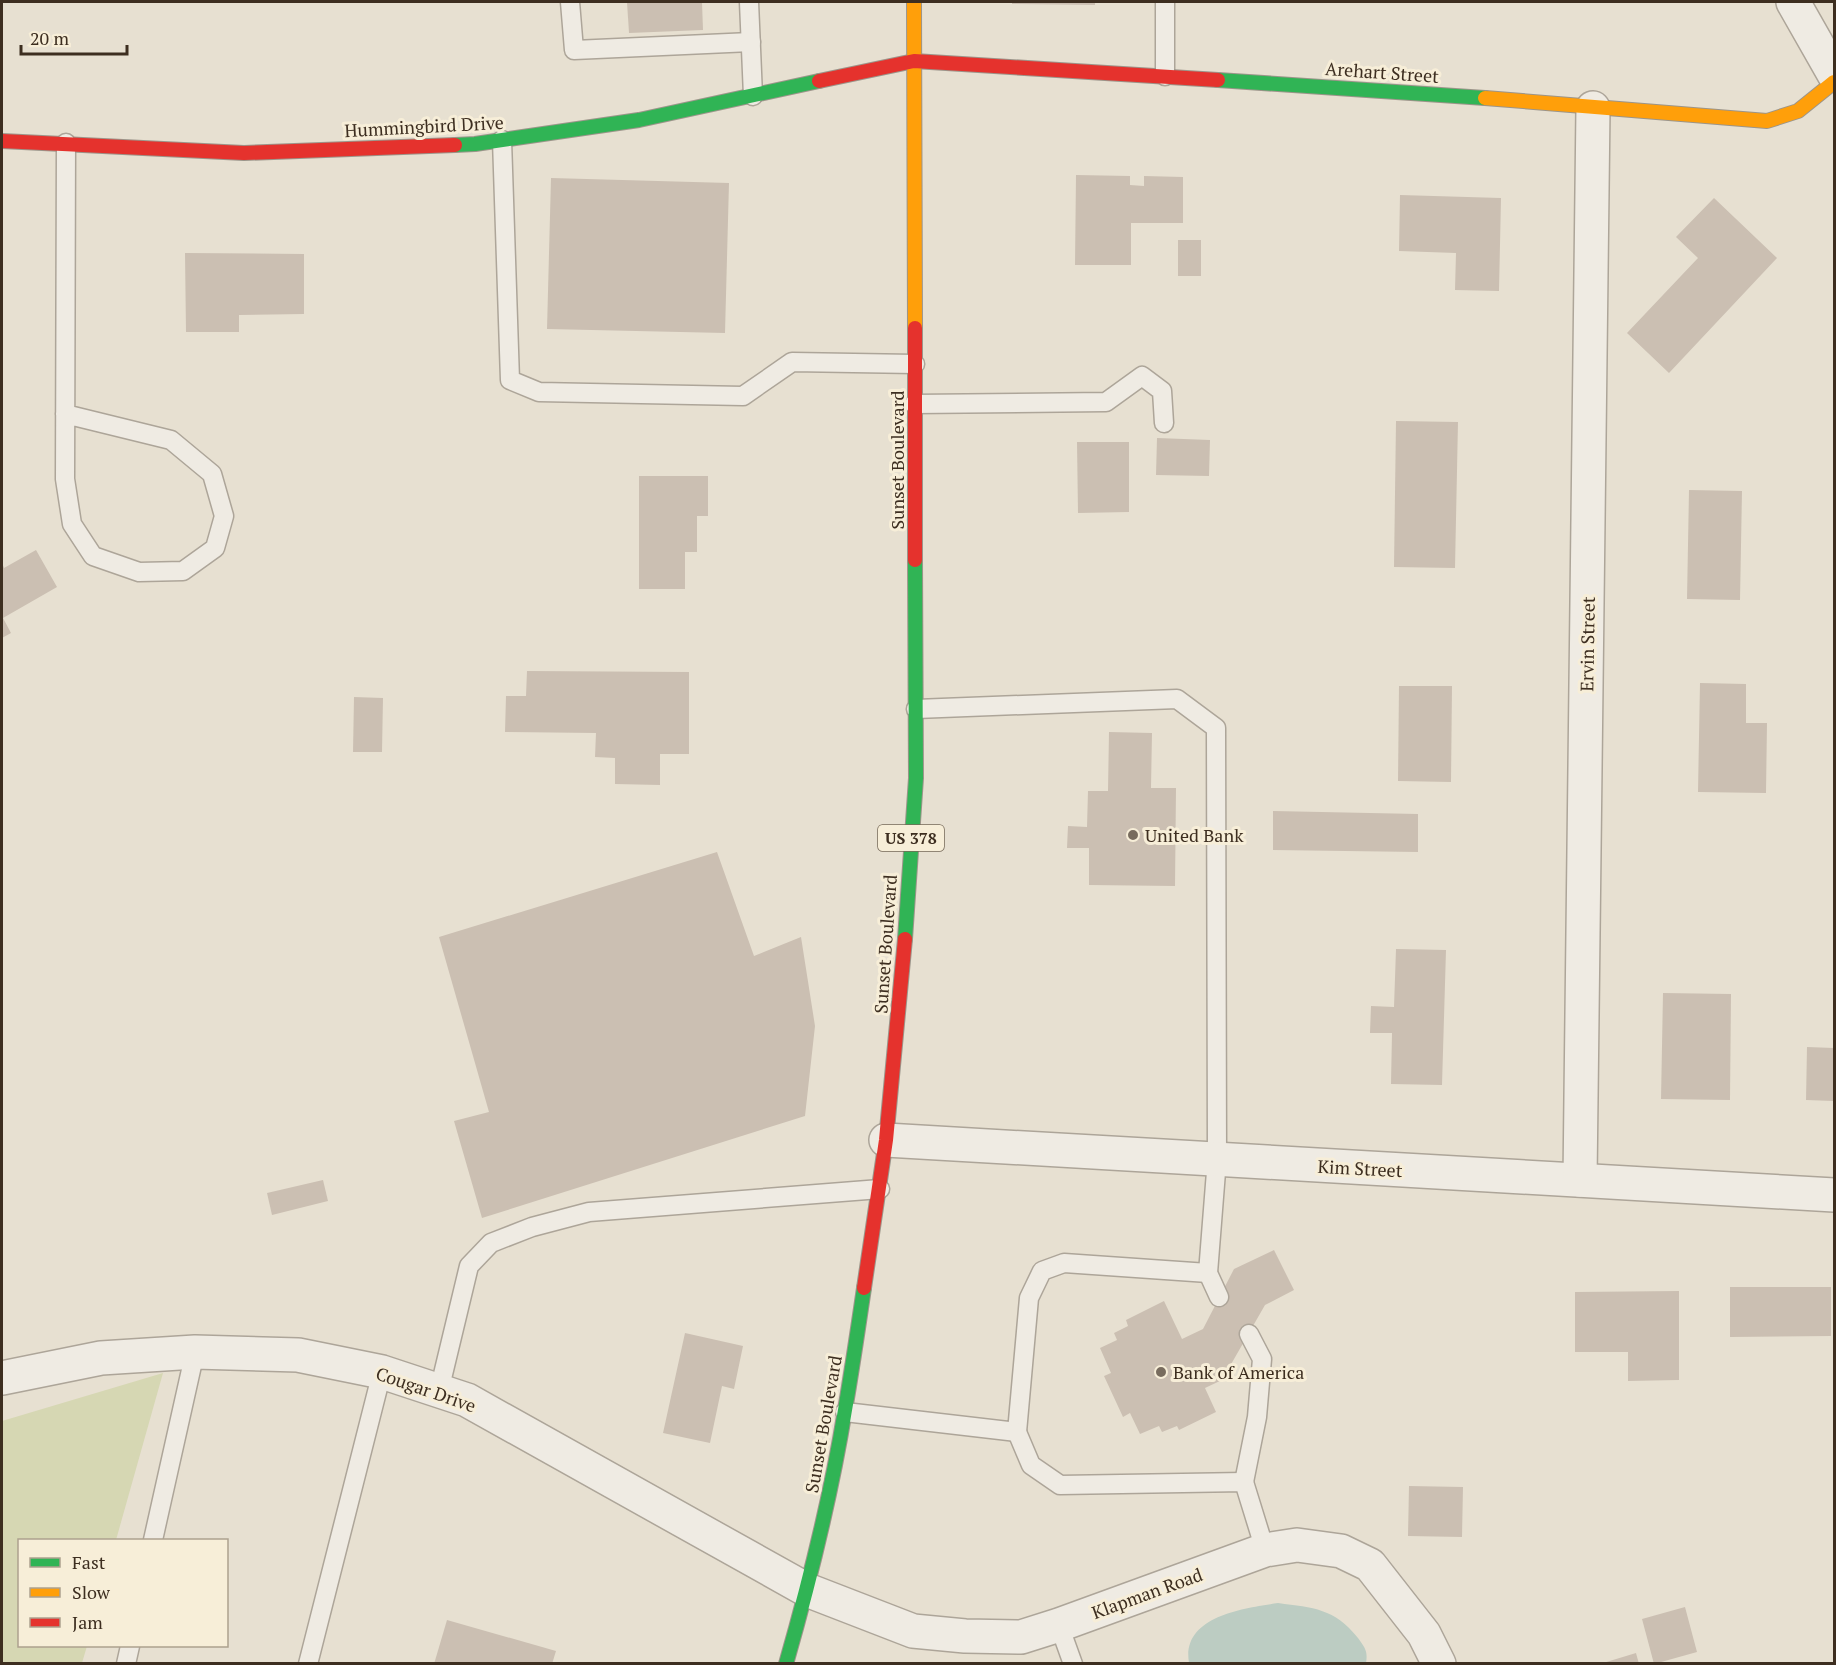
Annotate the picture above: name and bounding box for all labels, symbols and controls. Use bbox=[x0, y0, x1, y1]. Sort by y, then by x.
scale bar bbox=[21, 18, 128, 56]
text: 20 m bbox=[30, 26, 70, 50]
street label: Arehart Street bbox=[1324, 56, 1440, 88]
street label: Hummingbird Drive bbox=[344, 110, 504, 142]
street label: Sunset Boulevard bbox=[885, 390, 909, 530]
street label: Ervin Street bbox=[1574, 596, 1600, 692]
place label: United Bank bbox=[1145, 823, 1244, 847]
road number: US 378 bbox=[878, 825, 944, 851]
marker: United Bank bbox=[1126, 828, 1140, 842]
street label: Sunset Boulevard bbox=[868, 874, 902, 1014]
street label: Kim Street bbox=[1317, 1154, 1403, 1182]
street label: Sunset Boulevard bbox=[799, 1353, 847, 1495]
place label: Bank of America bbox=[1173, 1360, 1304, 1384]
street label: Cougar Drive bbox=[373, 1361, 479, 1417]
marker: Bank of America bbox=[1154, 1365, 1168, 1379]
legend bbox=[18, 1539, 228, 1647]
text: Fast bbox=[72, 1550, 106, 1574]
street label: Klapman Road bbox=[1088, 1562, 1206, 1624]
text: Slow bbox=[72, 1580, 111, 1604]
text: Jam bbox=[72, 1610, 103, 1634]

